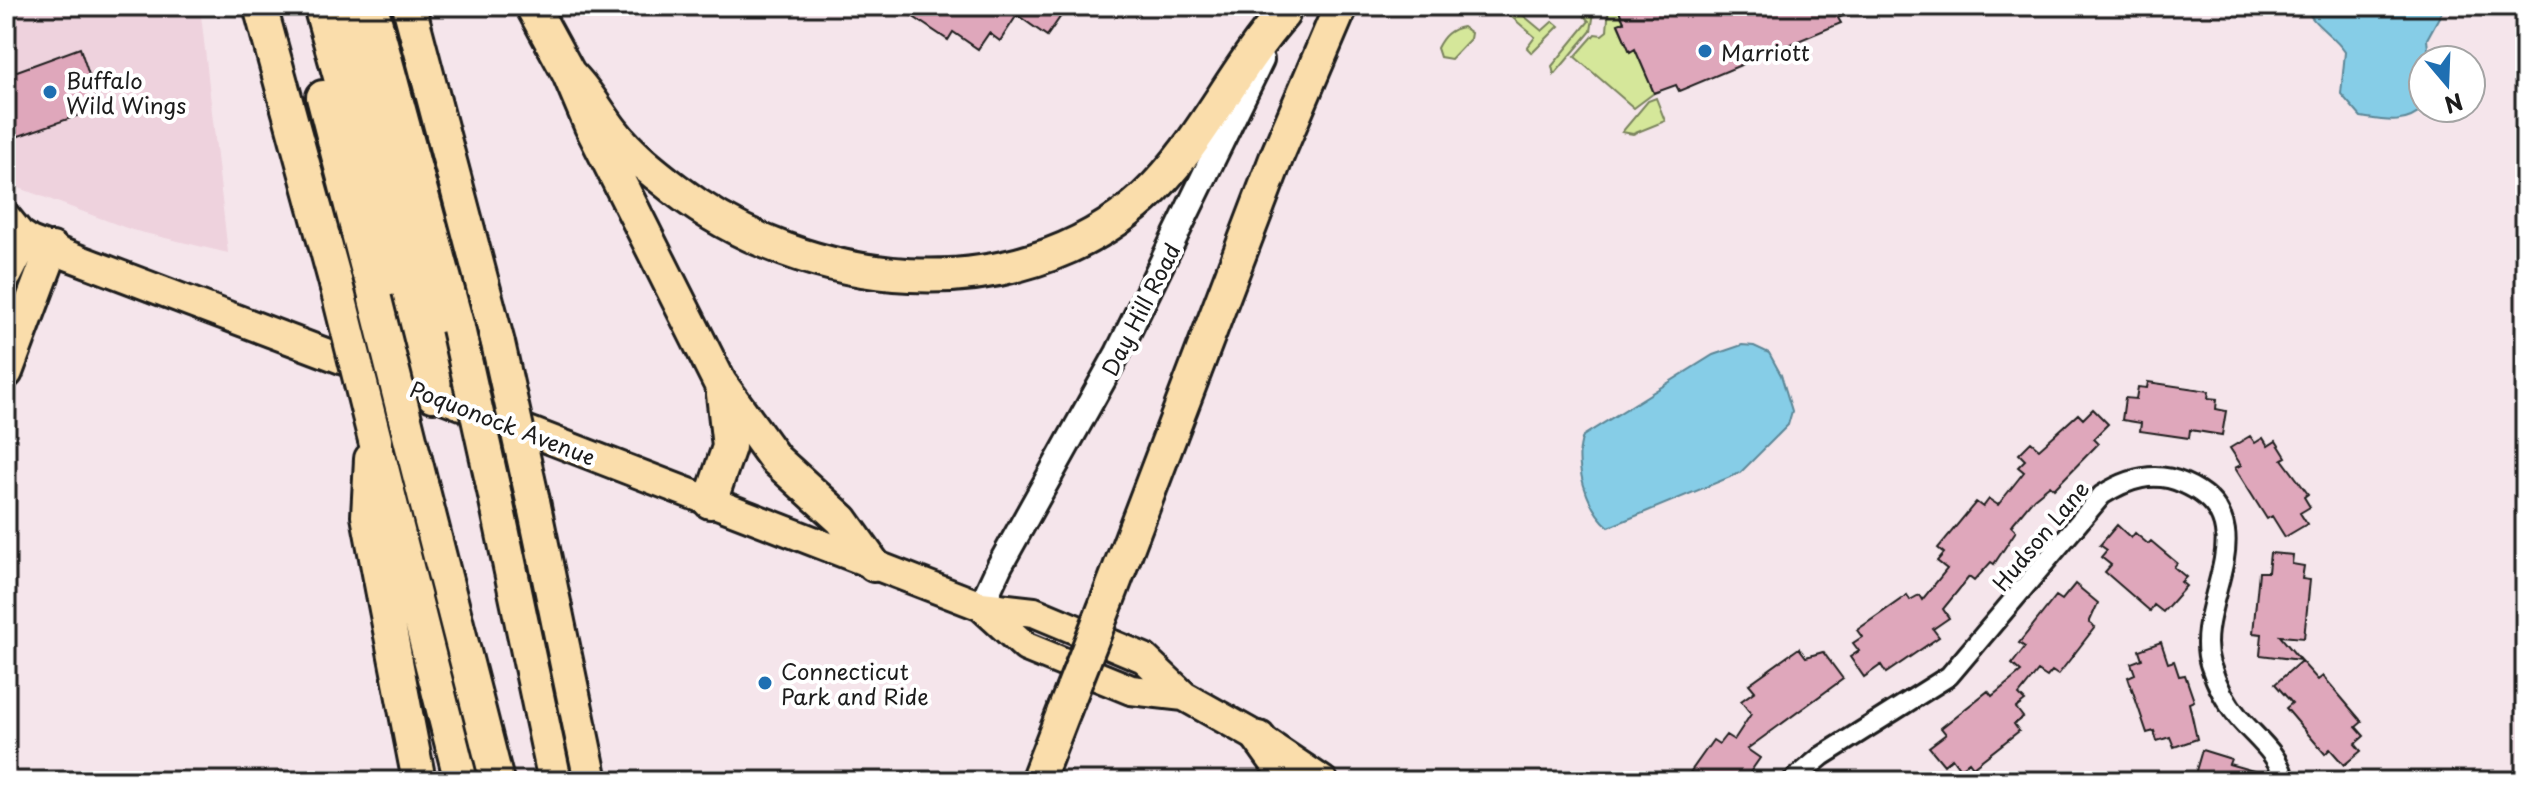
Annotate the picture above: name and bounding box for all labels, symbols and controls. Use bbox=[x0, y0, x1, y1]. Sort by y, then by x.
place label: Marriott bbox=[1721, 35, 1810, 68]
marker: Marriott bbox=[1696, 42, 1714, 60]
north arrow bbox=[2407, 44, 2487, 124]
place label: Buffalo Wild Wings bbox=[66, 63, 186, 121]
marker: Buffalo Wild Wings bbox=[41, 83, 59, 101]
text: N bbox=[2440, 86, 2468, 123]
street label: Day Hill Road bbox=[1092, 237, 1188, 381]
street label: Poquonock Avenue bbox=[406, 371, 601, 473]
street label: Hudson Lane bbox=[1984, 473, 2096, 597]
place label: Connecticut Park and Ride bbox=[781, 654, 929, 712]
marker: Connecticut Park and Ride bbox=[756, 674, 774, 692]

